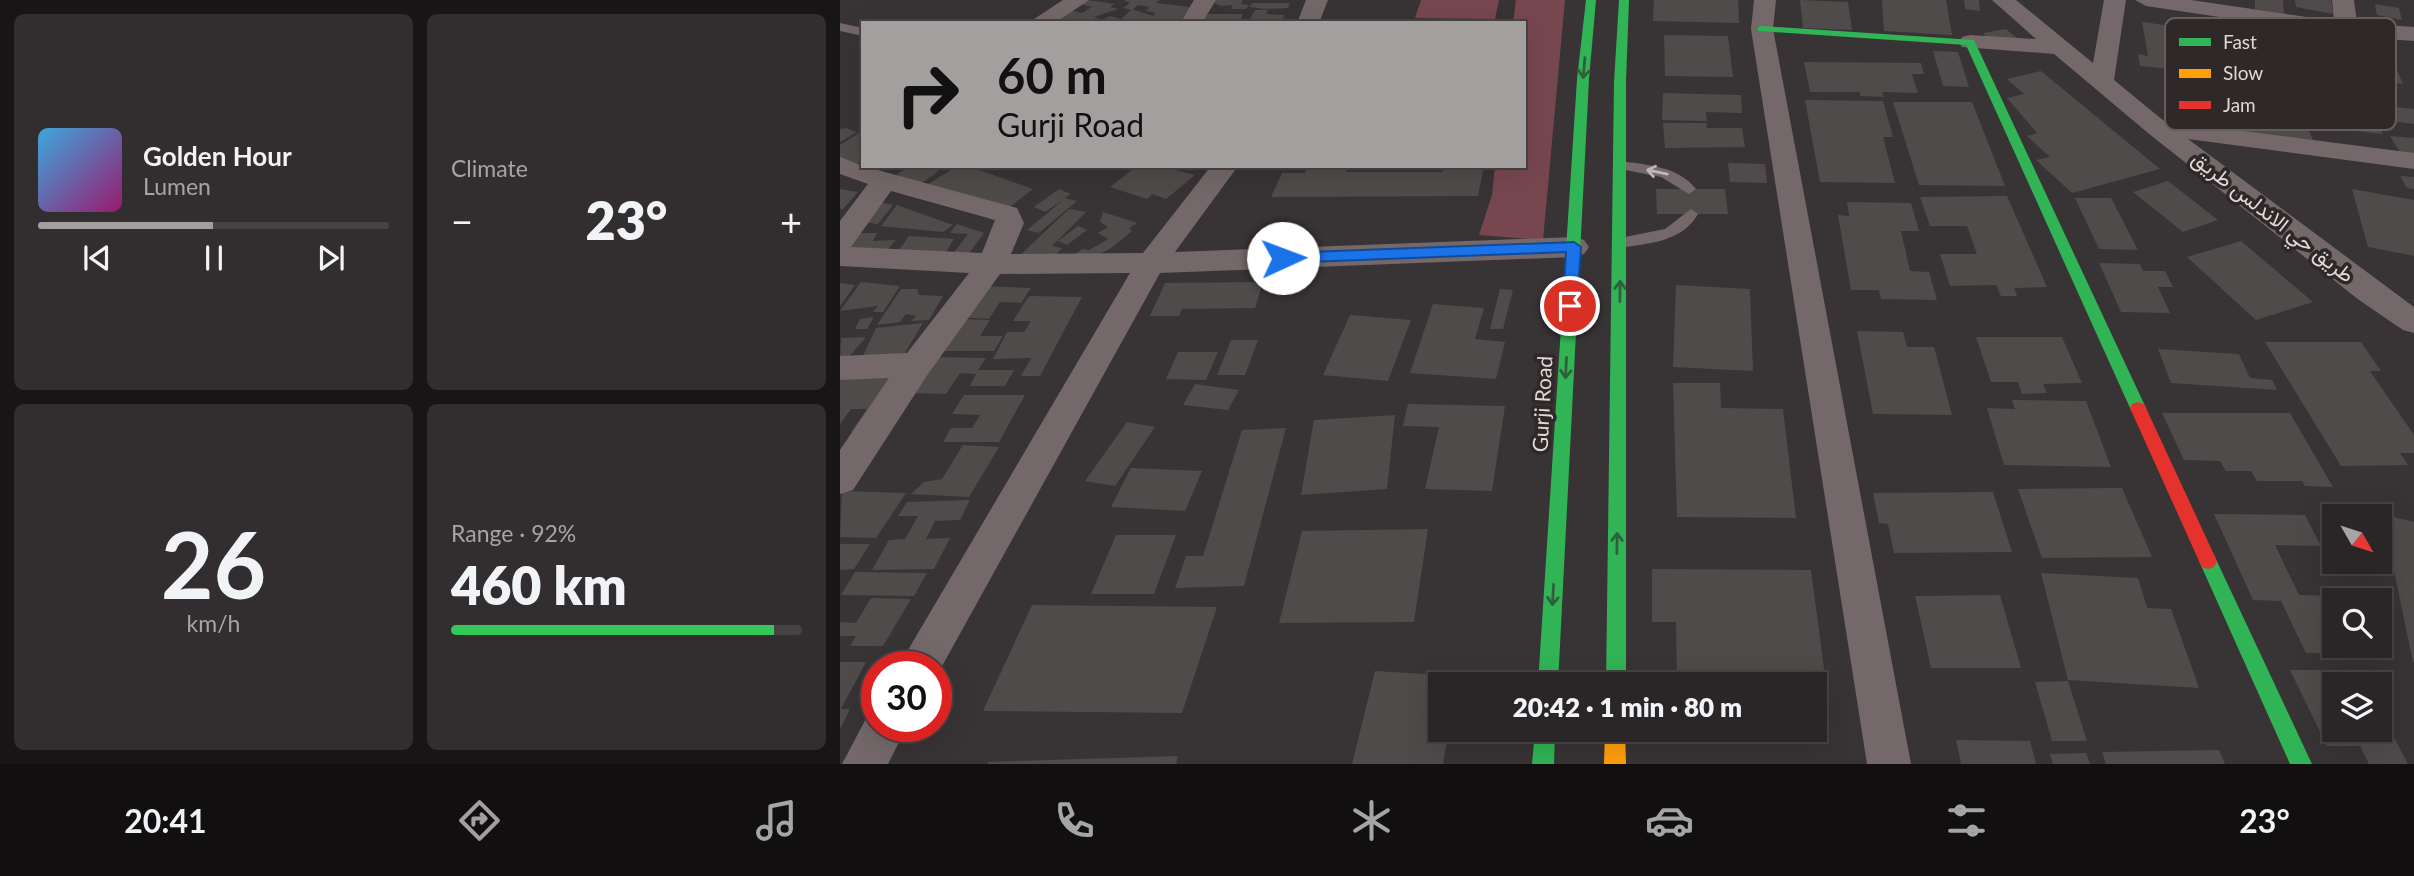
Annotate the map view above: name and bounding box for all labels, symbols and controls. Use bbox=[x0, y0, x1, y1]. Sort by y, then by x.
legend bbox=[2165, 18, 2396, 130]
text: Fast bbox=[2223, 30, 2257, 53]
text: 60 m bbox=[997, 46, 1107, 104]
icon: right bbox=[882, 49, 973, 140]
one-way arrow bbox=[1577, 56, 1590, 79]
text: Slow bbox=[2223, 61, 2263, 84]
text: Jam bbox=[2223, 93, 2256, 116]
text: Gurji Road bbox=[997, 105, 1144, 144]
text: Golden Hour bbox=[143, 140, 292, 172]
street label: طريق حي الاندلس طريق bbox=[2184, 145, 2360, 292]
text: Climate bbox=[451, 154, 528, 182]
one-way arrow bbox=[1646, 164, 1669, 178]
text: Lumen bbox=[143, 172, 211, 200]
text: 23° bbox=[586, 189, 667, 251]
text: − bbox=[451, 198, 473, 244]
text: + bbox=[780, 198, 802, 244]
position arrow bbox=[1246, 221, 1320, 295]
icon: previous bbox=[78, 239, 116, 277]
icon: pause bbox=[195, 239, 233, 277]
icon: next bbox=[312, 239, 350, 277]
pin bbox=[1540, 276, 1600, 336]
one-way arrow bbox=[1613, 279, 1626, 302]
icon: arrive bbox=[1551, 287, 1589, 325]
street label: Gurji Road bbox=[1526, 355, 1557, 453]
one-way arrow bbox=[1560, 357, 1573, 380]
north arrow bbox=[2322, 504, 2392, 574]
map controls bbox=[2322, 504, 2392, 742]
text: 26 bbox=[161, 509, 266, 618]
text: Range · 92% bbox=[451, 519, 576, 547]
one-way arrow bbox=[1610, 531, 1624, 554]
text: 460 km bbox=[451, 554, 627, 616]
one-way arrow bbox=[1546, 584, 1559, 606]
button: search bbox=[2322, 588, 2392, 658]
text: km/h bbox=[187, 609, 240, 637]
speed limit sign: 30 bbox=[861, 651, 952, 742]
button: layers bbox=[2322, 672, 2392, 742]
text: 20:42 · 1 min · 80 m bbox=[1513, 691, 1742, 723]
icon: directions bbox=[455, 796, 504, 845]
icon: music bbox=[752, 796, 801, 845]
icon: phone bbox=[1050, 796, 1099, 845]
icon: climate bbox=[1347, 796, 1396, 845]
icon: car bbox=[1645, 796, 1694, 845]
icon: filters bbox=[1942, 796, 1991, 845]
text: 20:41 bbox=[124, 801, 207, 840]
text: 23° bbox=[2239, 801, 2290, 840]

